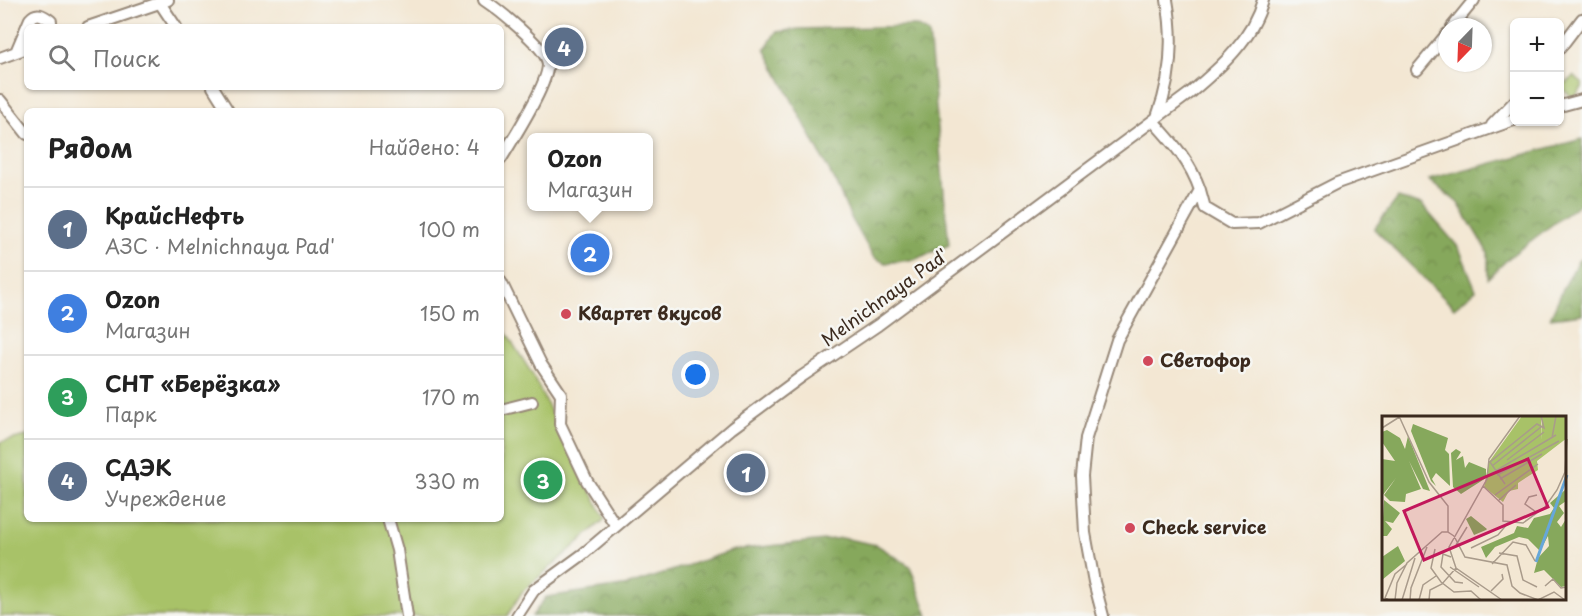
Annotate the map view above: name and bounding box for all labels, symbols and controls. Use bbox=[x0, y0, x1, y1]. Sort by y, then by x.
north arrow bbox=[1438, 18, 1492, 72]
map controls bbox=[1510, 18, 1564, 126]
button: + bbox=[1510, 18, 1564, 72]
search box bbox=[24, 24, 504, 90]
pin: 4 bbox=[544, 24, 584, 70]
icon: search bbox=[45, 41, 78, 74]
text: Поиск bbox=[93, 41, 160, 74]
button: − bbox=[1510, 72, 1564, 126]
text: Рядом bbox=[48, 128, 133, 167]
text: Найдено: 4 bbox=[369, 132, 480, 162]
popup bbox=[527, 133, 653, 211]
text: Ozon bbox=[547, 141, 602, 174]
text: Магазин bbox=[547, 174, 633, 204]
text: КрайсНефть bbox=[105, 198, 244, 231]
text: 1 bbox=[63, 214, 72, 244]
text: 100 m bbox=[419, 214, 480, 244]
pin: 2 bbox=[570, 230, 610, 276]
text: АЗС · Melnichnaya Pad' bbox=[105, 231, 335, 261]
street label: Melnichnaya Pad' bbox=[815, 241, 953, 352]
text: Ozon bbox=[105, 282, 160, 315]
text: 2 bbox=[60, 298, 75, 328]
text: 150 m bbox=[420, 298, 480, 328]
place label: Квартет вкусов bbox=[578, 299, 722, 326]
marker: Квартет вкусов bbox=[559, 307, 573, 321]
text: Магазин bbox=[105, 315, 191, 345]
place label: Светофор bbox=[1160, 346, 1251, 373]
marker: Светофор bbox=[1141, 354, 1155, 368]
your location bbox=[681, 360, 710, 389]
text: СНТ «Берёзка» bbox=[105, 366, 280, 399]
text: 3 bbox=[61, 382, 74, 412]
text: 170 m bbox=[422, 382, 480, 412]
text: Парк bbox=[105, 399, 157, 429]
inset map bbox=[1382, 416, 1567, 601]
text: СДЭК bbox=[105, 450, 172, 483]
pin: 1 bbox=[726, 450, 766, 496]
pin: 3 bbox=[524, 458, 562, 502]
text: 4 bbox=[61, 466, 74, 496]
text: 330 m bbox=[414, 466, 480, 496]
text: Учреждение bbox=[105, 483, 226, 513]
place label: Check service bbox=[1142, 513, 1267, 540]
marker: Check service bbox=[1123, 521, 1137, 535]

